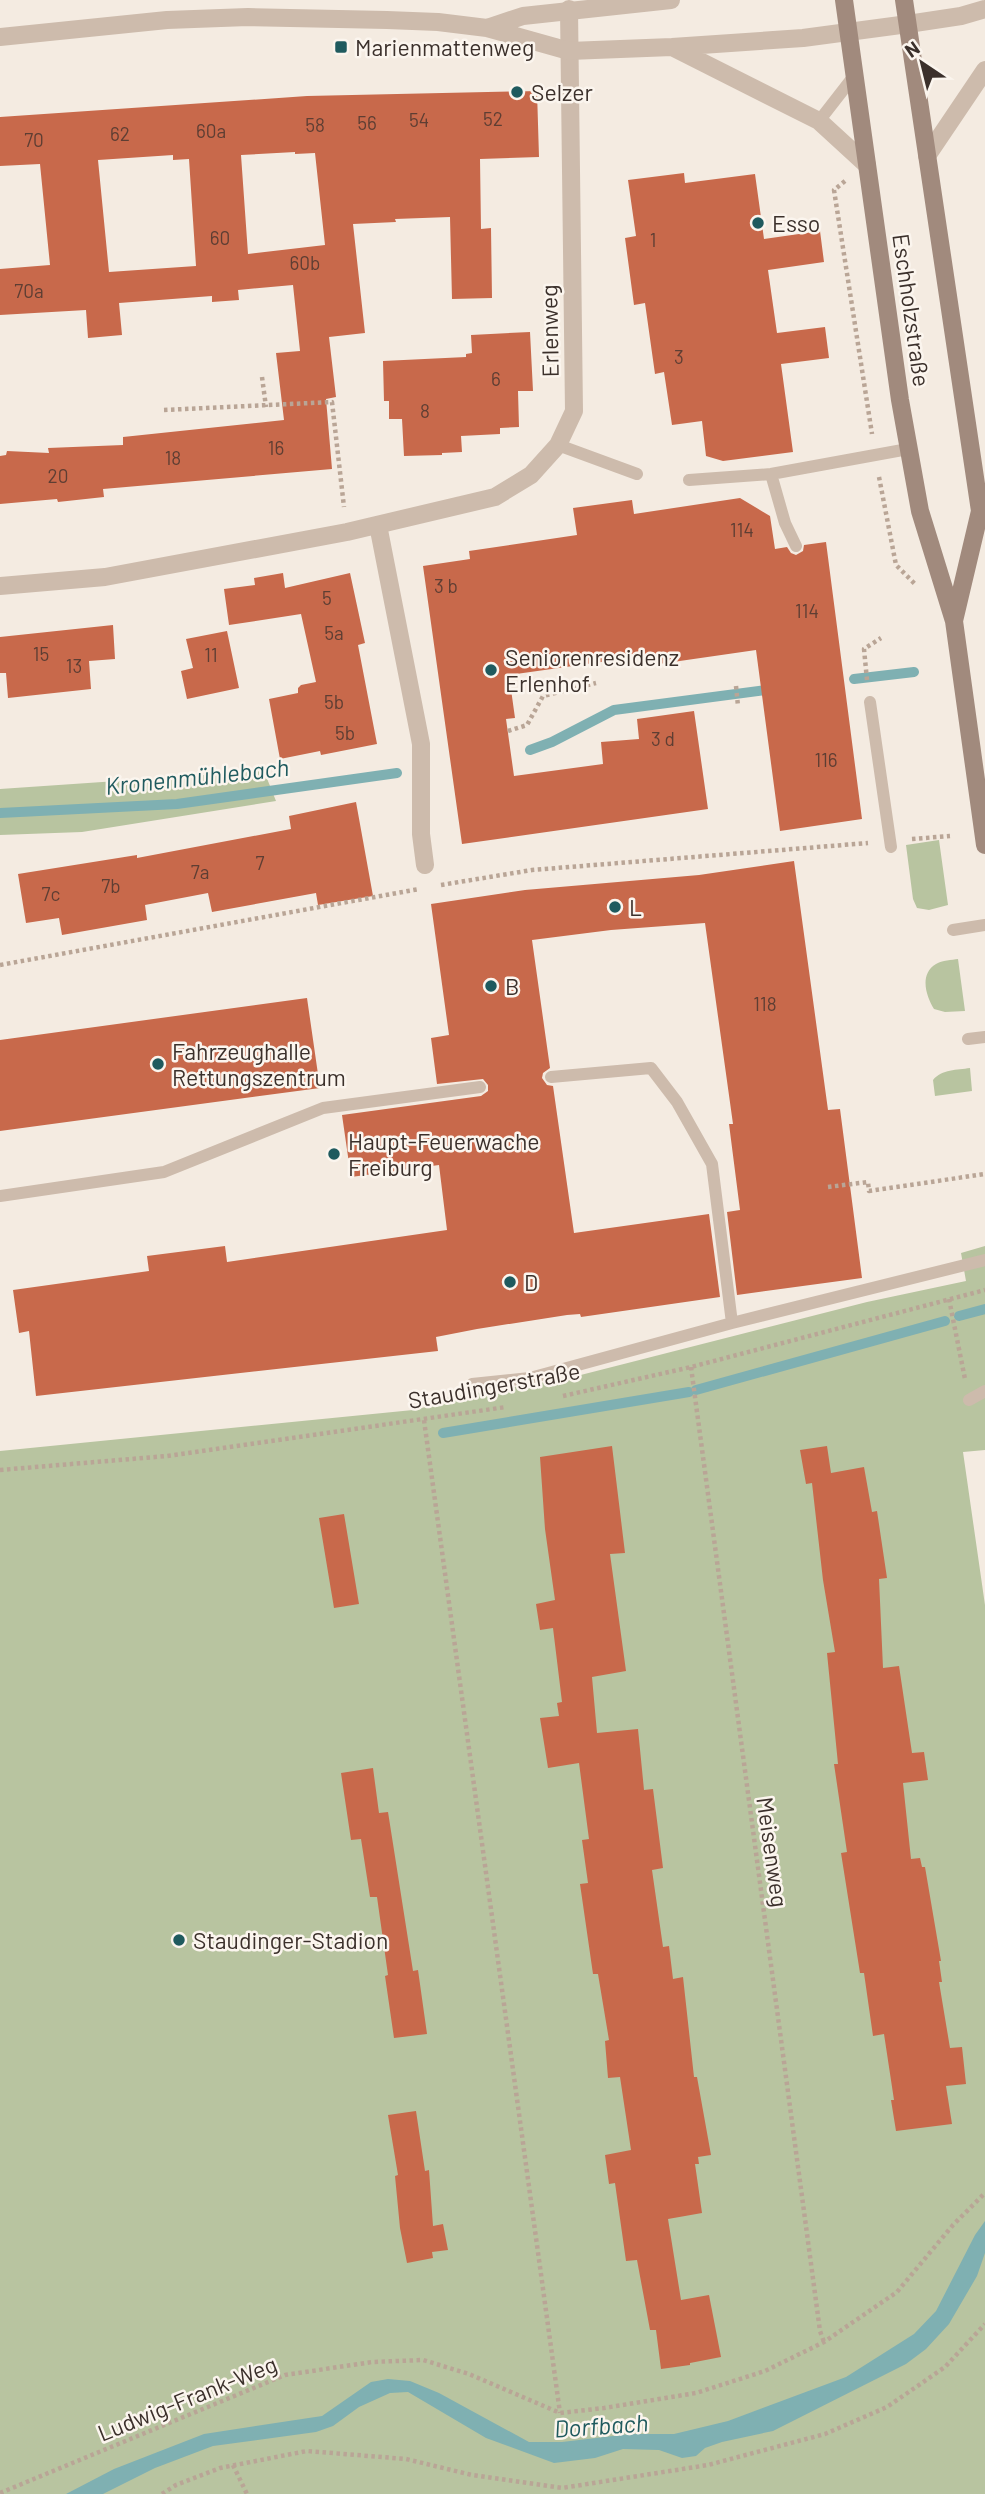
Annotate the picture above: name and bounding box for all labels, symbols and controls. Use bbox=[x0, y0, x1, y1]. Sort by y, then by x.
north arrow bbox=[887, 28, 957, 98]
place label: Marienmattenweg bbox=[355, 33, 534, 61]
text: N bbox=[900, 36, 924, 62]
marker: Marienmattenweg bbox=[333, 39, 349, 55]
place label: Selzer bbox=[531, 78, 593, 106]
marker: Selzer bbox=[509, 84, 525, 100]
house number: 52 bbox=[483, 107, 503, 130]
house number: 54 bbox=[409, 108, 429, 131]
house number: 56 bbox=[357, 111, 377, 134]
house number: 58 bbox=[305, 113, 325, 136]
house number: 60a bbox=[196, 119, 226, 142]
house number: 62 bbox=[110, 122, 130, 145]
house number: 70 bbox=[24, 128, 44, 151]
place label: Esso bbox=[772, 209, 820, 237]
marker: Esso bbox=[750, 215, 766, 231]
house number: 60 bbox=[210, 226, 230, 249]
house number: 1 bbox=[650, 228, 656, 251]
street label: Eschholzstraße bbox=[887, 232, 937, 388]
house number: 60b bbox=[290, 251, 320, 274]
house number: 70a bbox=[14, 279, 44, 302]
street label: Erlenweg bbox=[534, 284, 564, 378]
house number: 3 bbox=[674, 345, 684, 368]
house number: 6 bbox=[491, 367, 501, 390]
house number: 8 bbox=[420, 399, 430, 422]
house number: 16 bbox=[268, 436, 284, 459]
house number: 18 bbox=[165, 446, 181, 469]
house number: 20 bbox=[48, 464, 68, 487]
house number: 114 bbox=[730, 518, 754, 541]
house number: 3 b bbox=[434, 574, 458, 597]
house number: 5 bbox=[322, 586, 332, 609]
house number: 114 bbox=[795, 599, 819, 622]
house number: 5a bbox=[324, 621, 344, 644]
house number: 15 bbox=[33, 642, 49, 665]
house number: 11 bbox=[204, 643, 218, 666]
place label: Seniorenresidenz Erlenhof bbox=[505, 643, 679, 697]
house number: 13 bbox=[66, 654, 82, 677]
marker: Seniorenresidenz Erlenhof bbox=[483, 662, 499, 678]
house number: 5b bbox=[324, 690, 344, 713]
house number: 5b bbox=[335, 721, 355, 744]
house number: 3 d bbox=[651, 727, 675, 750]
house number: 116 bbox=[814, 748, 838, 771]
water label: Kronenmühlebach bbox=[104, 752, 290, 800]
house number: 7 bbox=[256, 851, 265, 874]
house number: 7a bbox=[191, 860, 209, 883]
house number: 7b bbox=[101, 874, 121, 897]
house number: 7c bbox=[42, 882, 60, 905]
place label: L bbox=[629, 893, 642, 921]
marker: L bbox=[607, 899, 623, 915]
place label: B bbox=[505, 972, 519, 1000]
marker: B bbox=[483, 978, 499, 994]
house number: 118 bbox=[753, 992, 777, 1015]
place label: Fahrzeughalle Rettungszentrum bbox=[172, 1037, 346, 1091]
marker: Fahrzeughalle Rettungszentrum bbox=[150, 1056, 166, 1072]
place label: Haupt-Feuerwache Freiburg bbox=[348, 1127, 539, 1181]
marker: Haupt-Feuerwache Freiburg bbox=[326, 1146, 342, 1162]
place label: D bbox=[524, 1268, 538, 1296]
marker: D bbox=[502, 1274, 518, 1290]
street label: Staudingerstraße bbox=[406, 1356, 582, 1414]
street label: Meisenweg bbox=[751, 1795, 795, 1909]
place label: Staudinger-Stadion bbox=[193, 1926, 389, 1954]
marker: Staudinger-Stadion bbox=[171, 1932, 187, 1948]
street label: Ludwig-Frank-Weg bbox=[93, 2349, 281, 2447]
water label: Dorfbach bbox=[553, 2407, 649, 2443]

